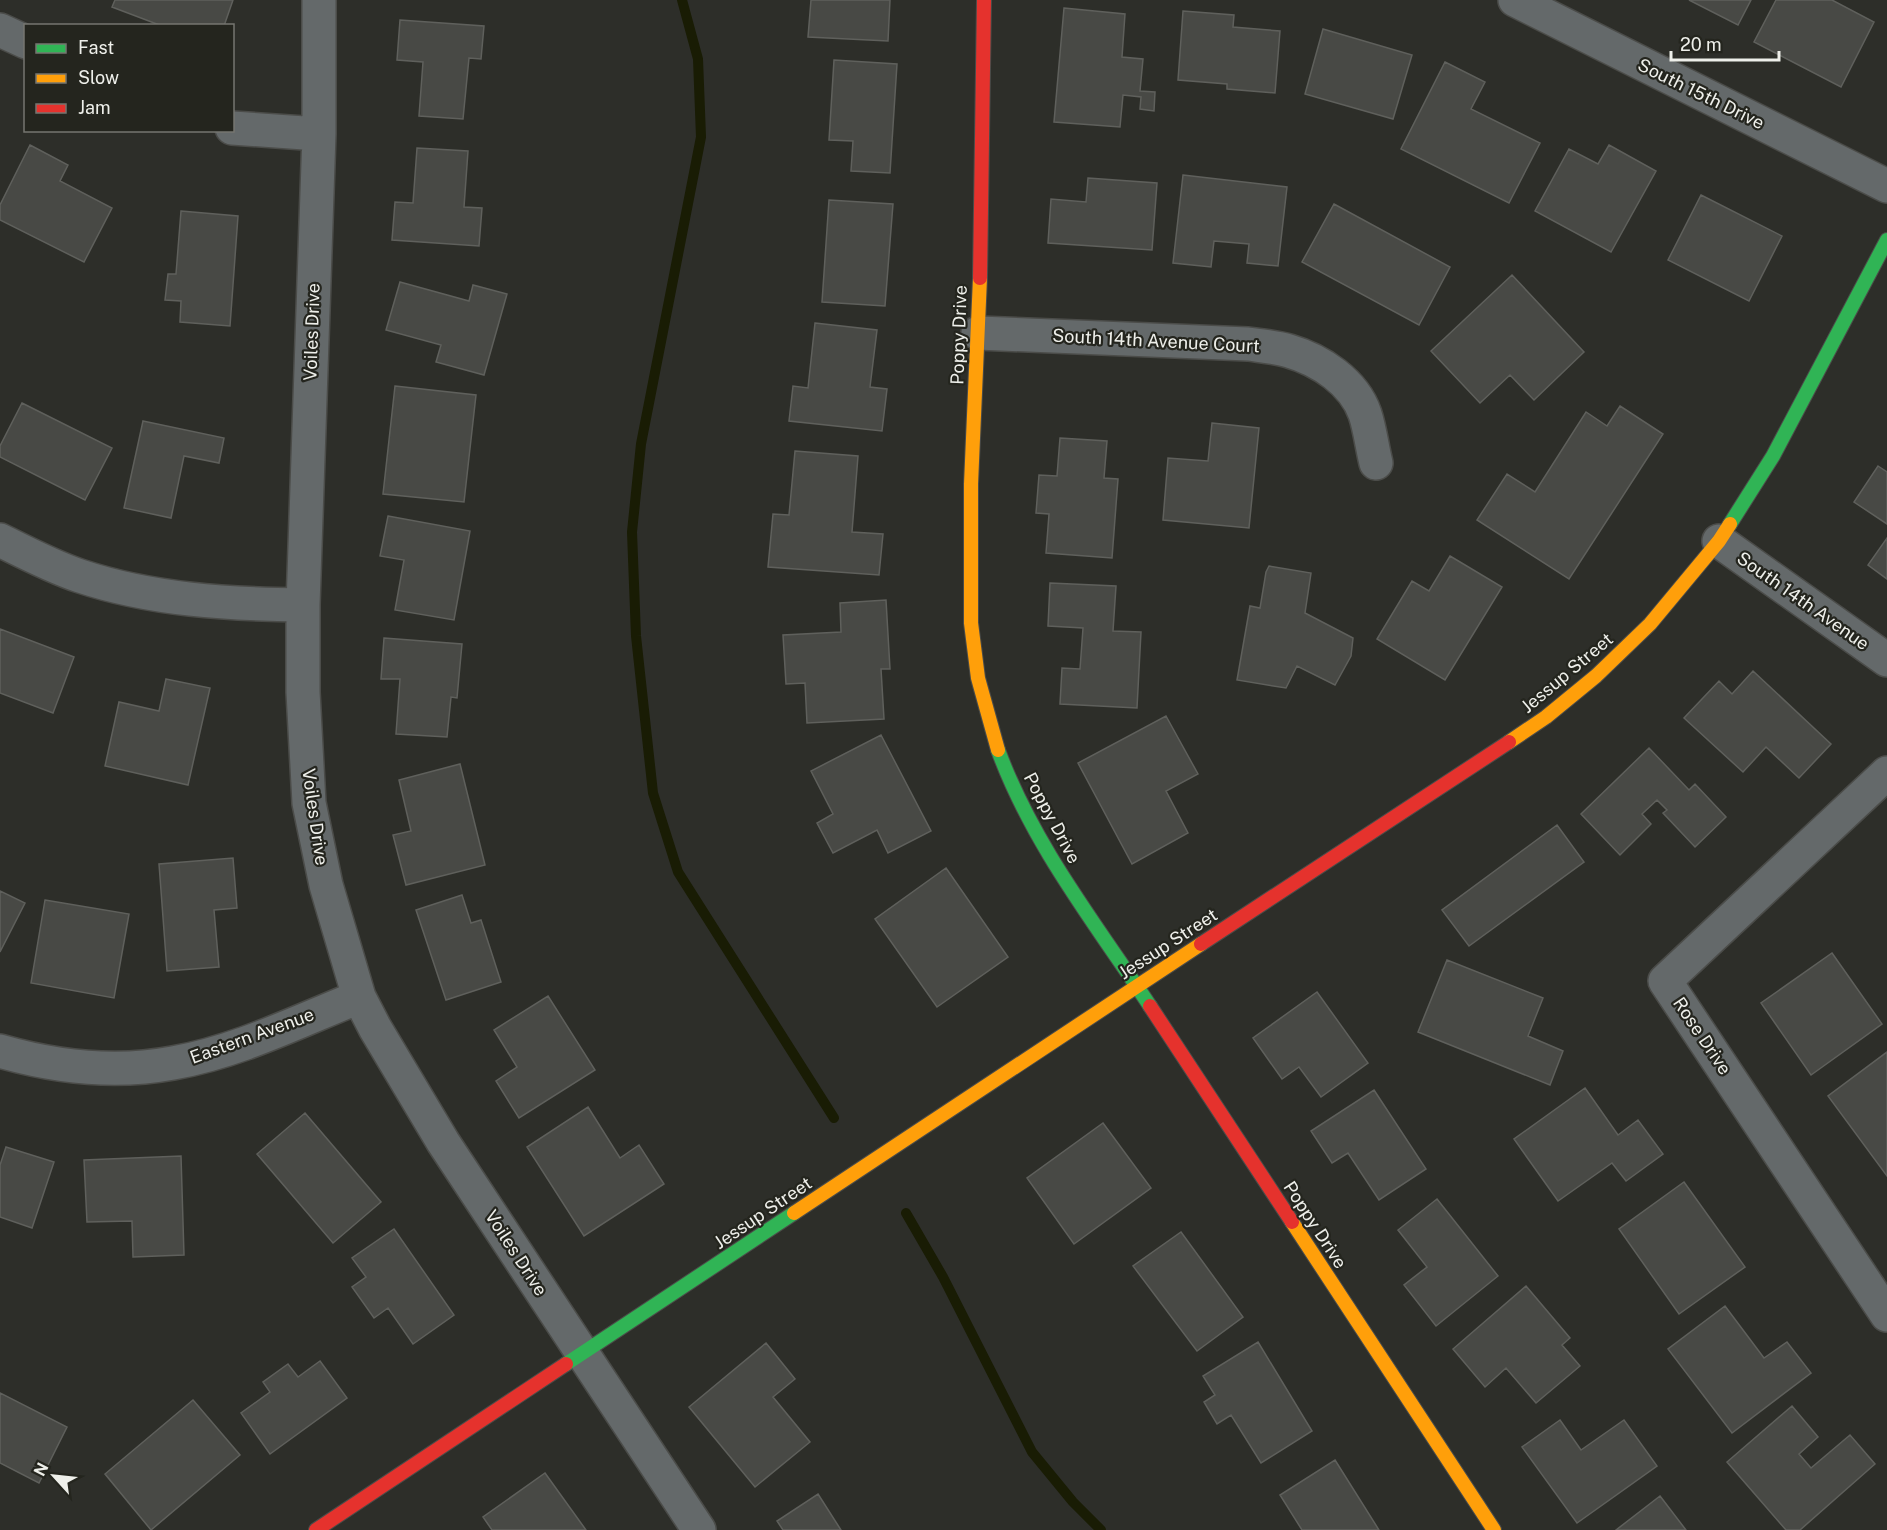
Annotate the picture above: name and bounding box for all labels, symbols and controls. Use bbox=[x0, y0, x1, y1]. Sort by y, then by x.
legend bbox=[24, 24, 234, 132]
scale bar bbox=[1671, 24, 1779, 62]
text: 20 m bbox=[1680, 34, 1722, 55]
text: Fast bbox=[78, 37, 114, 58]
street label: South 15th Drive bbox=[1635, 54, 1768, 133]
text: Slow bbox=[78, 67, 119, 88]
text: Jam bbox=[78, 97, 111, 118]
street label: Voiles Drive bbox=[299, 283, 324, 381]
street label: Poppy Drive bbox=[946, 285, 971, 385]
street label: South 14th Avenue Court bbox=[1052, 325, 1260, 356]
street label: South 14th Avenue bbox=[1733, 547, 1873, 654]
street label: Jessup Street bbox=[1516, 628, 1617, 717]
street label: Voiles Drive bbox=[298, 767, 333, 867]
street label: Poppy Drive bbox=[1020, 769, 1085, 867]
street label: Jessup Street bbox=[1114, 904, 1221, 983]
street label: Rose Drive bbox=[1669, 993, 1736, 1078]
street label: Eastern Avenue bbox=[187, 1003, 317, 1068]
street label: Jessup Street bbox=[710, 1172, 816, 1253]
street label: Poppy Drive bbox=[1279, 1177, 1351, 1272]
street label: Voiles Drive bbox=[481, 1206, 552, 1299]
north arrow bbox=[24, 1446, 84, 1506]
text: N bbox=[30, 1460, 52, 1479]

